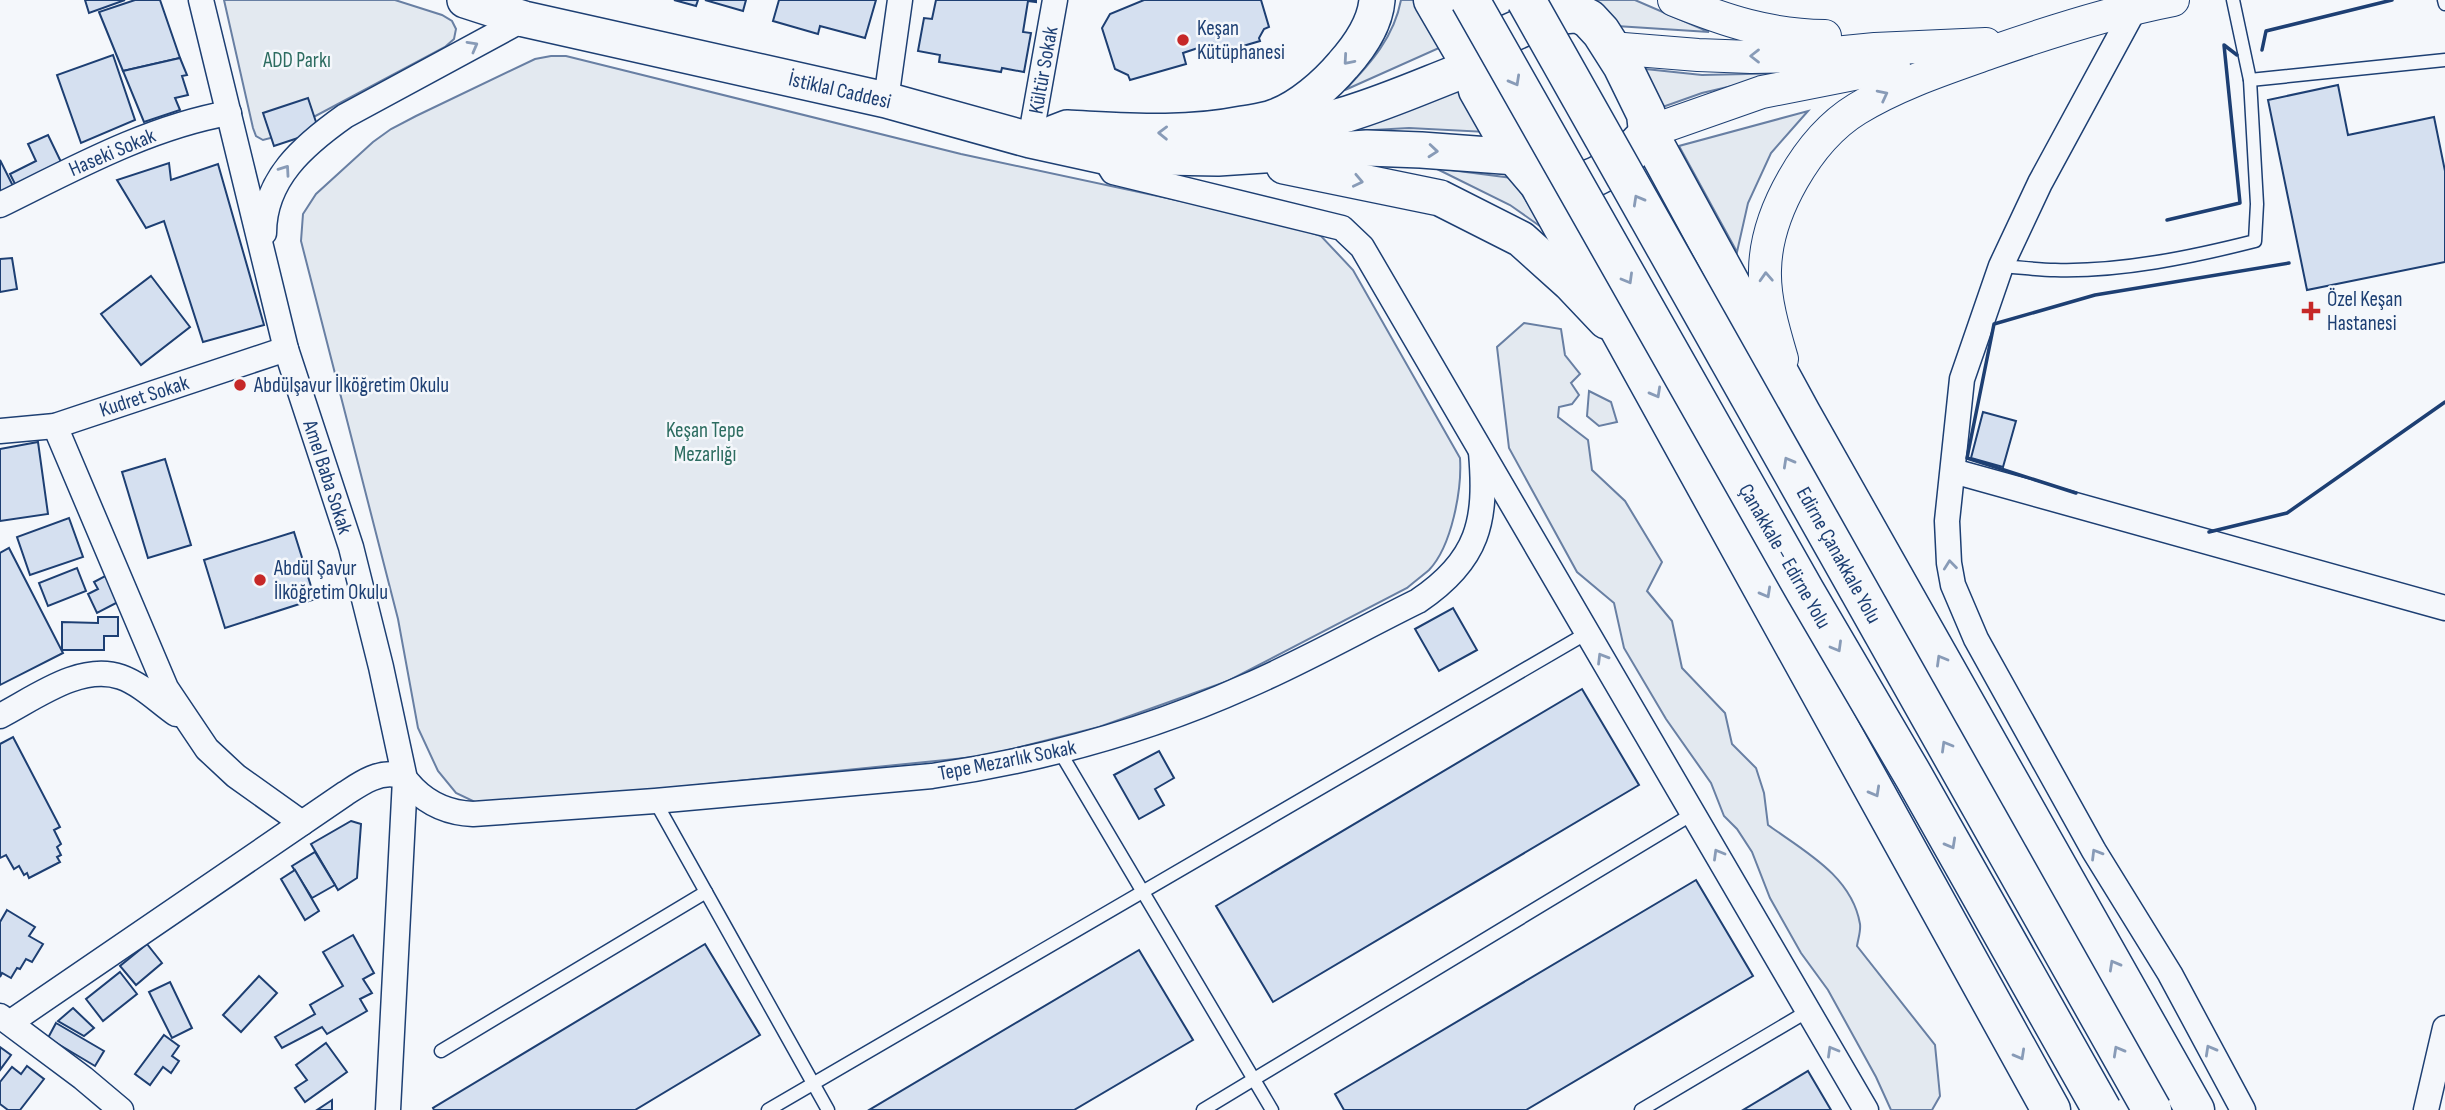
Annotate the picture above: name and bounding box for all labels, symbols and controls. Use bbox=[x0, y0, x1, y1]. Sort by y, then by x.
place label: Keşan Kütüphanesi bbox=[1197, 16, 1285, 65]
street label: Kültür Sokak bbox=[1024, 24, 1063, 116]
marker: Keşan Kütüphanesi bbox=[1175, 32, 1191, 48]
one-way arrow bbox=[466, 41, 479, 54]
park label: ADD Parkı bbox=[262, 48, 331, 73]
one-way arrow bbox=[1750, 48, 1760, 64]
one-way arrow bbox=[1343, 52, 1356, 65]
street label: İstiklal Caddesi bbox=[786, 67, 894, 114]
one-way arrow bbox=[1507, 74, 1520, 86]
one-way arrow bbox=[1876, 90, 1888, 104]
street label: Haseki Sokak bbox=[65, 123, 159, 182]
one-way arrow bbox=[1157, 125, 1168, 140]
one-way arrow bbox=[1428, 143, 1439, 158]
one-way arrow bbox=[277, 165, 289, 178]
one-way arrow bbox=[1352, 173, 1364, 188]
one-way arrow bbox=[1633, 195, 1646, 208]
one-way arrow bbox=[1620, 271, 1633, 284]
one-way arrow bbox=[1759, 271, 1774, 282]
place label: Özel Keşan Hastanesi bbox=[2327, 287, 2402, 336]
marker: Özel Keşan Hastanesi bbox=[2301, 301, 2321, 321]
street label: Kudret Sokak bbox=[96, 370, 192, 423]
place label: Abdülşavur İlköğretim Okulu bbox=[253, 373, 449, 398]
marker: Abdülşavur İlköğretim Okulu bbox=[232, 377, 248, 393]
one-way arrow bbox=[1648, 386, 1661, 399]
street label: Amel Baba Sokak bbox=[297, 416, 358, 537]
park label: Keşan Tepe Mezarlığı bbox=[666, 418, 744, 467]
one-way arrow bbox=[1783, 456, 1796, 469]
street label: Çanakkale - Edirne Yolu bbox=[1733, 479, 1836, 633]
street label: Edirne Çanakkale Yolu bbox=[1791, 483, 1886, 628]
place label: Abdül Şavur İlköğretim Okulu bbox=[273, 556, 388, 605]
one-way arrow bbox=[1942, 559, 1957, 570]
marker: Abdül Şavur İlköğretim Okulu bbox=[252, 572, 268, 588]
one-way arrow bbox=[1758, 585, 1771, 598]
one-way arrow bbox=[1829, 639, 1842, 652]
one-way arrow bbox=[1597, 653, 1610, 666]
one-way arrow bbox=[1936, 655, 1949, 668]
street label: Tepe Mezarlık Sokak bbox=[936, 735, 1078, 786]
one-way arrow bbox=[1941, 741, 1954, 753]
one-way arrow bbox=[1867, 785, 1880, 797]
one-way arrow bbox=[1943, 836, 1956, 849]
one-way arrow bbox=[2091, 848, 2104, 861]
one-way arrow bbox=[1713, 849, 1726, 862]
one-way arrow bbox=[2109, 960, 2122, 972]
one-way arrow bbox=[2113, 1045, 2126, 1058]
one-way arrow bbox=[2205, 1045, 2218, 1058]
one-way arrow bbox=[1827, 1046, 1840, 1059]
one-way arrow bbox=[2012, 1048, 2025, 1060]

